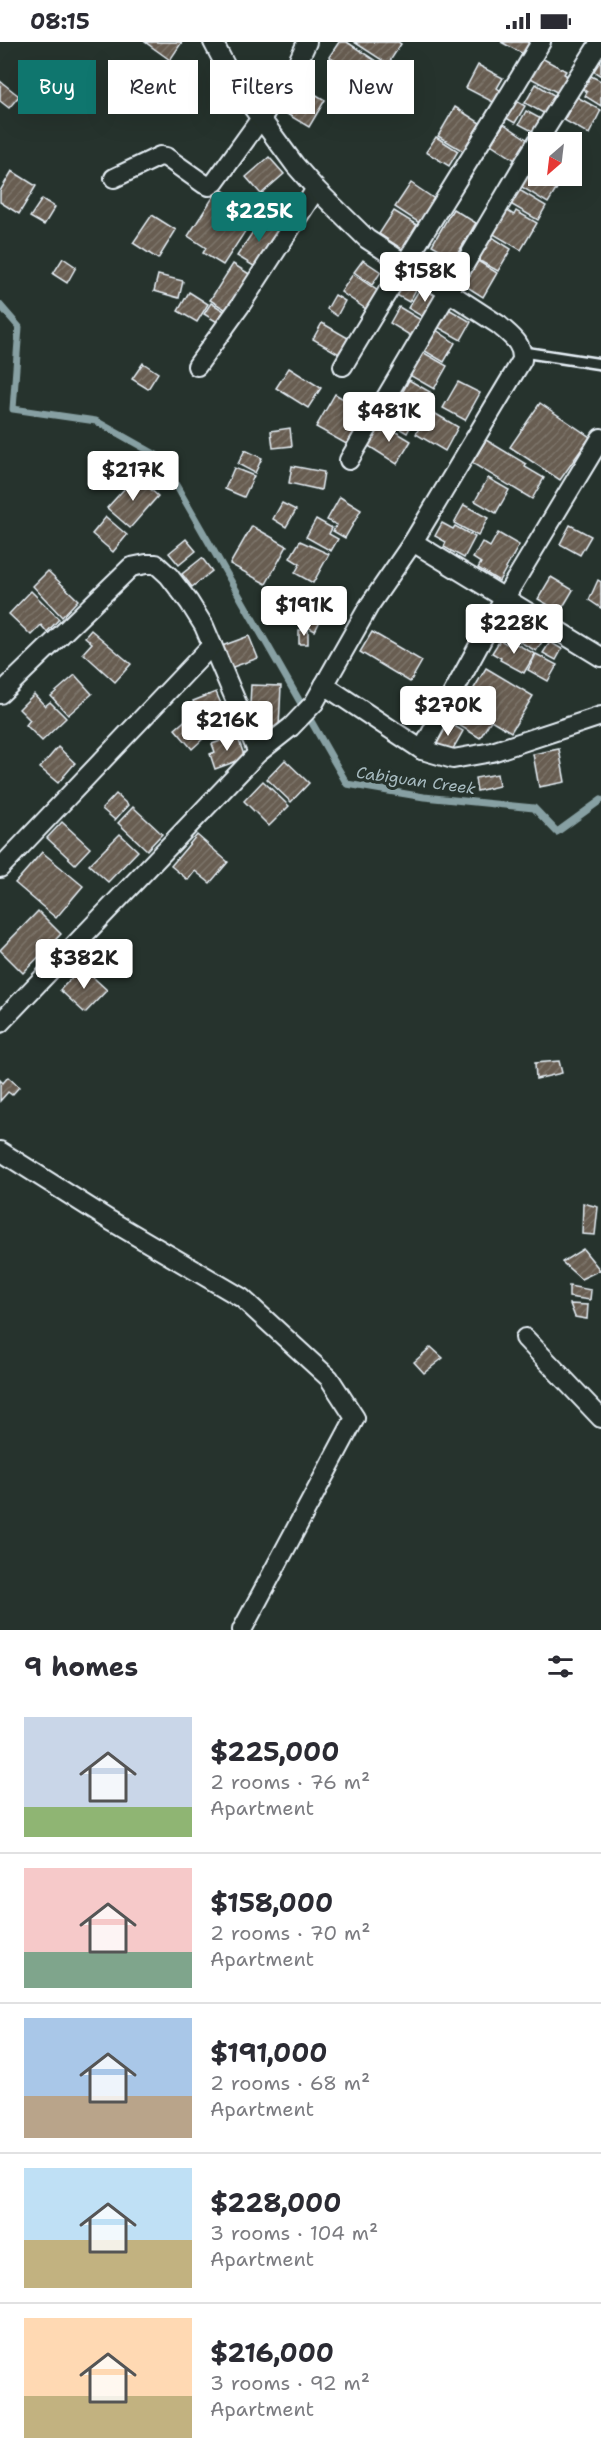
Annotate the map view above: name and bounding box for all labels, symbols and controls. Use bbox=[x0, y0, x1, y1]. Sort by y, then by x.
text: 08:15 bbox=[30, 7, 90, 36]
chip: Buy bbox=[18, 60, 96, 114]
chip: Rent bbox=[108, 60, 198, 114]
chip: Filters bbox=[210, 60, 315, 114]
chip: New bbox=[327, 60, 414, 114]
north arrow bbox=[528, 132, 582, 186]
map controls bbox=[528, 132, 582, 186]
pin: $225K bbox=[217, 192, 301, 243]
text: $225K bbox=[225, 198, 293, 224]
pin: $158K bbox=[383, 252, 467, 303]
text: $158K bbox=[394, 258, 456, 284]
pin: $481K bbox=[347, 392, 431, 443]
text: $481K bbox=[357, 398, 421, 424]
pin: $217K bbox=[91, 451, 175, 502]
text: $217K bbox=[102, 457, 164, 483]
pin: $191K bbox=[262, 586, 346, 637]
text: $191K bbox=[275, 592, 333, 618]
pin: $228K bbox=[472, 604, 556, 655]
text: $228K bbox=[480, 610, 548, 636]
pin: $270K bbox=[406, 686, 490, 737]
text: $270K bbox=[414, 692, 482, 718]
pin: $216K bbox=[185, 701, 269, 752]
text: $216K bbox=[196, 707, 258, 733]
water label: Cabiguan Creek bbox=[355, 762, 477, 799]
pin: $382K bbox=[42, 939, 126, 990]
text: $382K bbox=[50, 945, 118, 971]
text: 9 homes bbox=[24, 1649, 138, 1684]
icon: filters bbox=[544, 1650, 577, 1683]
text: $225,000 bbox=[210, 1734, 339, 1769]
icon: home bbox=[72, 1741, 144, 1813]
text: 2 rooms · 76 m² bbox=[210, 1769, 370, 1795]
text: Apartment bbox=[210, 1795, 314, 1821]
text: $158,000 bbox=[210, 1885, 333, 1920]
icon: home bbox=[72, 1892, 144, 1964]
text: 2 rooms · 70 m² bbox=[210, 1920, 371, 1946]
text: Apartment bbox=[210, 1946, 314, 1972]
text: $191,000 bbox=[210, 2035, 328, 2070]
icon: home bbox=[72, 2042, 144, 2114]
text: 2 rooms · 68 m² bbox=[210, 2070, 370, 2096]
text: Apartment bbox=[210, 2096, 314, 2122]
text: $228,000 bbox=[210, 2185, 341, 2220]
icon: home bbox=[72, 2192, 144, 2264]
text: 3 rooms · 104 m² bbox=[210, 2220, 378, 2246]
text: Apartment bbox=[210, 2246, 314, 2272]
text: $216,000 bbox=[210, 2335, 334, 2370]
icon: home bbox=[72, 2342, 144, 2414]
text: 3 rooms · 92 m² bbox=[210, 2370, 370, 2396]
text: Apartment bbox=[210, 2396, 314, 2422]

